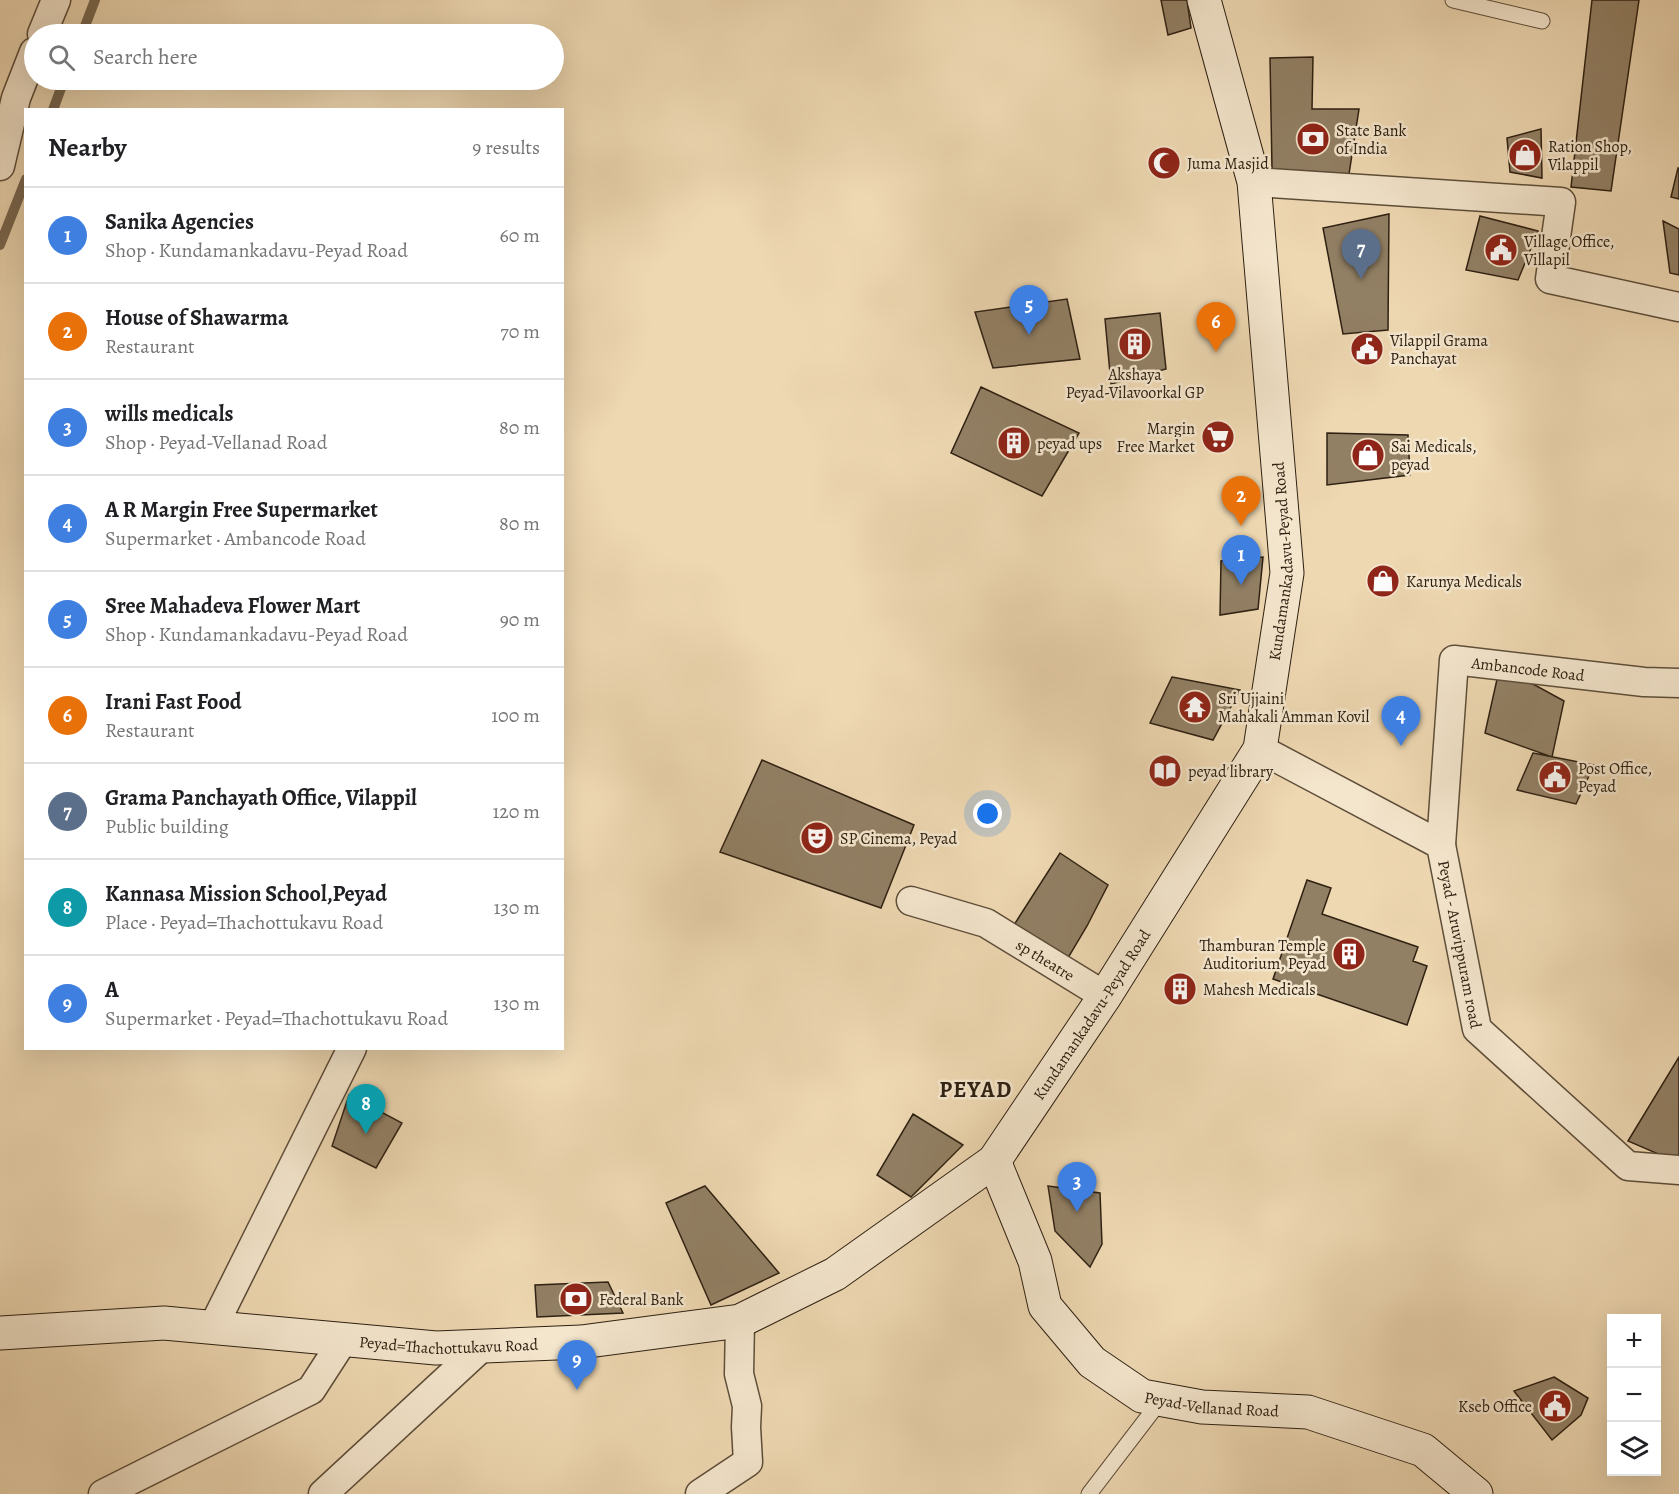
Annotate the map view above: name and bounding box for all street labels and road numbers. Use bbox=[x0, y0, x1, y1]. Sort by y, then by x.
street label: Kundamankadavu-Peyad Road bbox=[1264, 461, 1299, 662]
street label: Ambancode Road bbox=[1469, 652, 1586, 687]
street label: Peyad - Aruvippuram road bbox=[1432, 858, 1487, 1031]
street label: Kundamankadavu-Peyad Road bbox=[1028, 925, 1156, 1105]
street label: sp theatre bbox=[1012, 934, 1078, 987]
street label: Peyad=Thachottukavu Road bbox=[358, 1331, 539, 1360]
street label: Peyad-Vellanad Road bbox=[1142, 1387, 1280, 1423]

